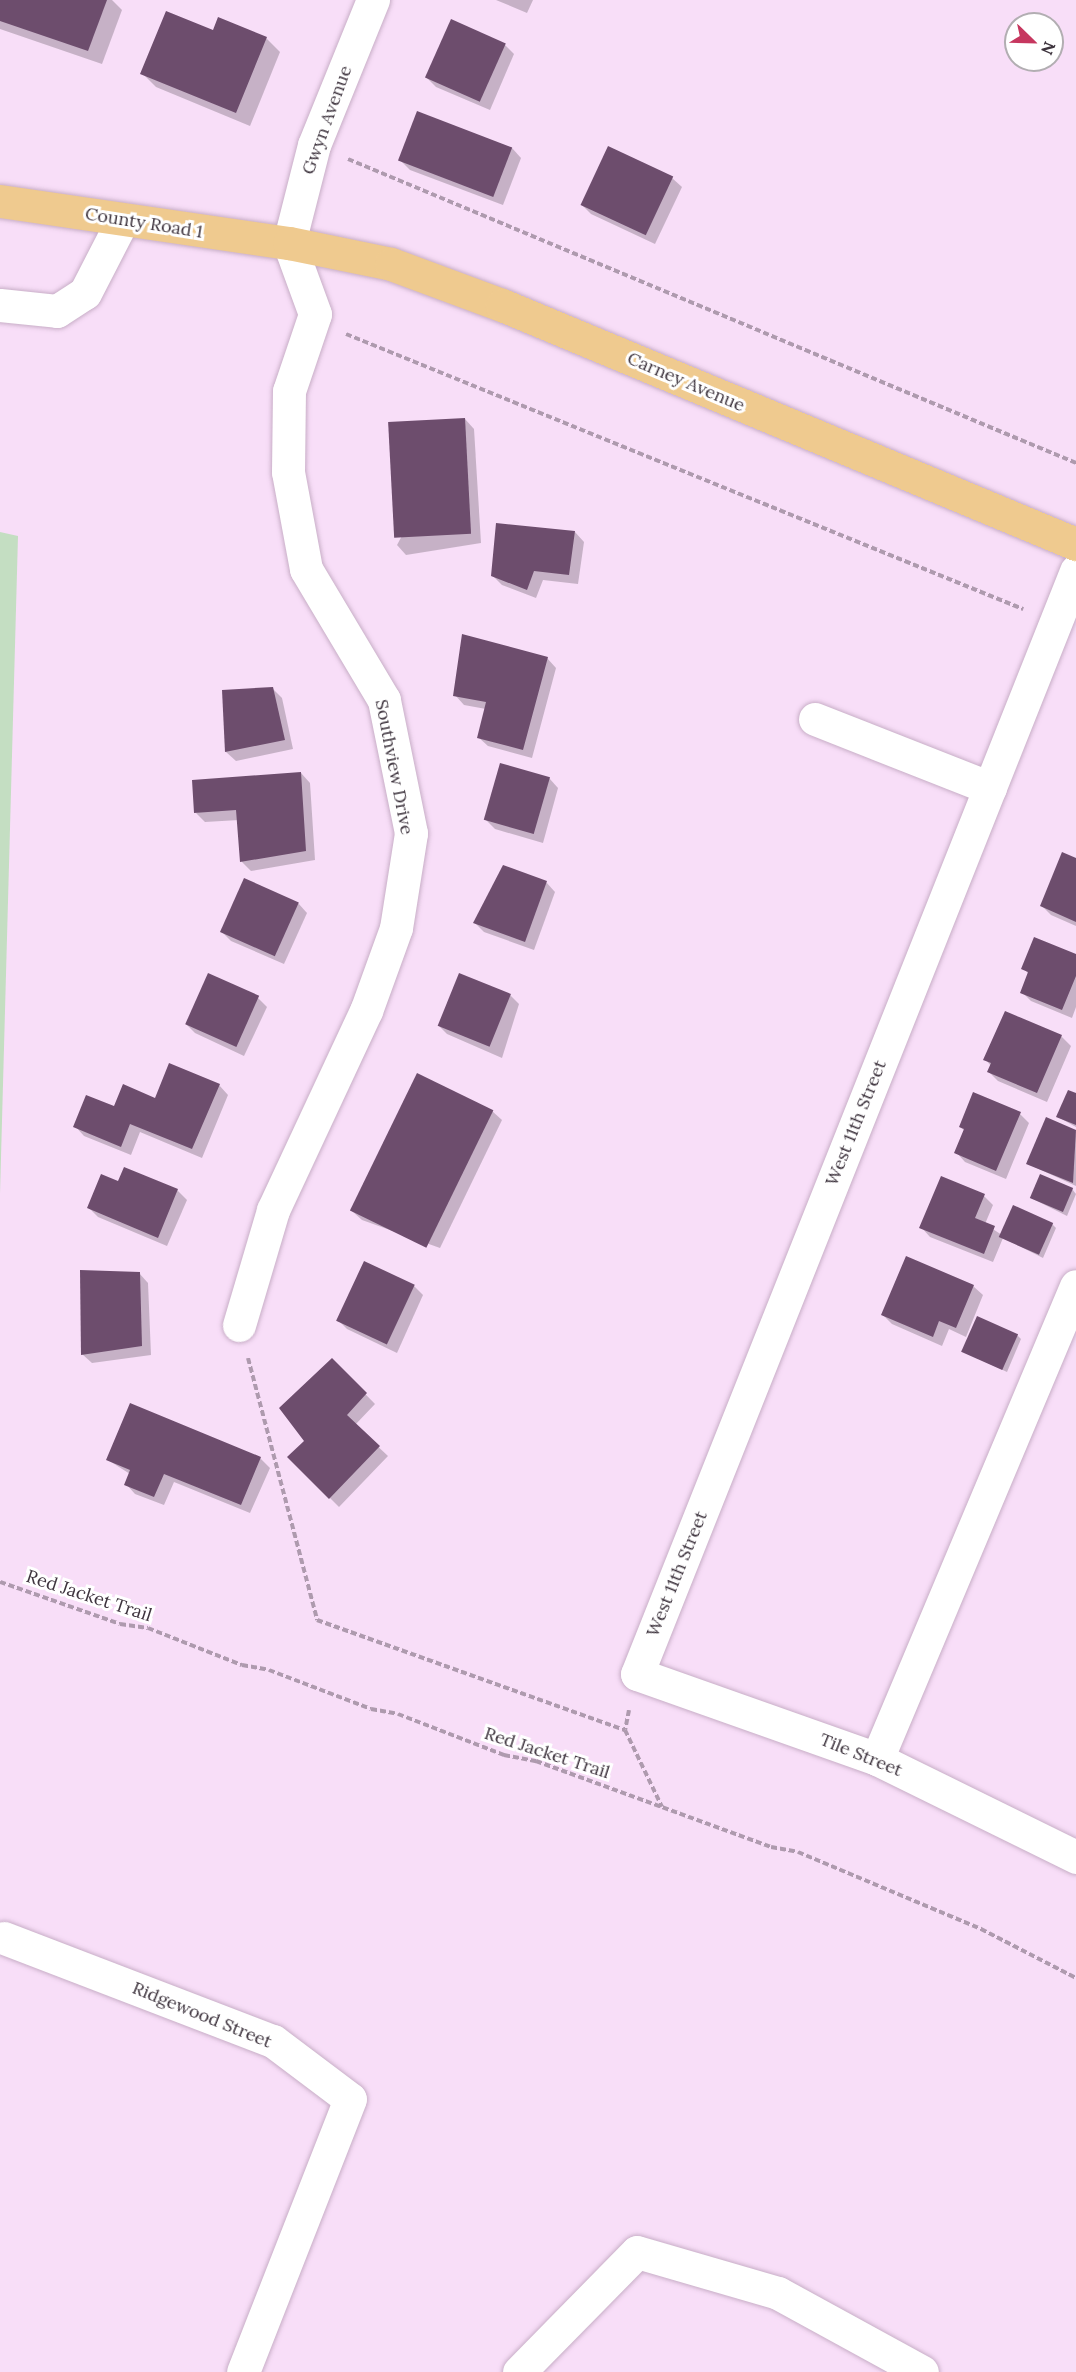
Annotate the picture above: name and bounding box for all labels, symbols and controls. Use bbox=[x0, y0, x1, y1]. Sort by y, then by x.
north arrow bbox=[1004, 12, 1064, 72]
text: N bbox=[1037, 39, 1060, 58]
street label: Gwyn Avenue bbox=[297, 63, 357, 177]
street label: County Road 1 bbox=[84, 203, 204, 243]
street label: Carney Avenue bbox=[624, 348, 748, 416]
street label: Southview Drive bbox=[370, 698, 418, 836]
street label: West 11th Street bbox=[821, 1057, 891, 1189]
street label: West 11th Street bbox=[642, 1508, 712, 1640]
street label: Red Jacket Trail bbox=[24, 1566, 154, 1626]
street label: Red Jacket Trail bbox=[482, 1723, 612, 1783]
street label: Tile Street bbox=[817, 1729, 905, 1781]
street label: Ridgewood Street bbox=[129, 1977, 275, 2053]

